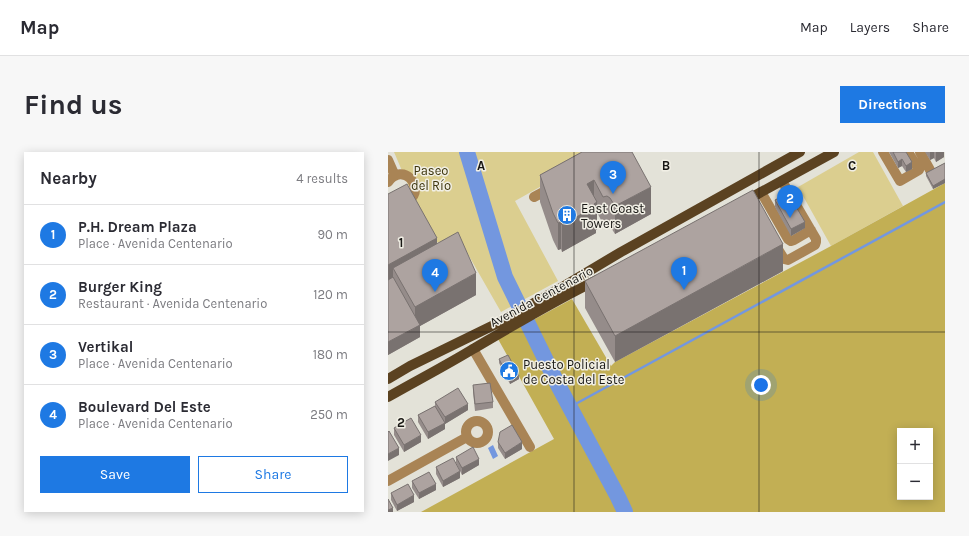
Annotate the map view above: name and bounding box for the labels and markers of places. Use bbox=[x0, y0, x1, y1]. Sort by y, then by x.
pin: 3 bbox=[600, 161, 626, 194]
pin: 2 bbox=[777, 185, 803, 218]
place label: East Coast Towers bbox=[581, 201, 644, 231]
building icon: East Coast Towers bbox=[556, 204, 578, 226]
pin: 1 bbox=[671, 257, 697, 290]
pin: 4 bbox=[422, 259, 448, 292]
place label: Puesto Policial de Costa del Este bbox=[523, 357, 625, 387]
public building icon: Puesto Policial de Costa del Este bbox=[498, 360, 520, 382]

